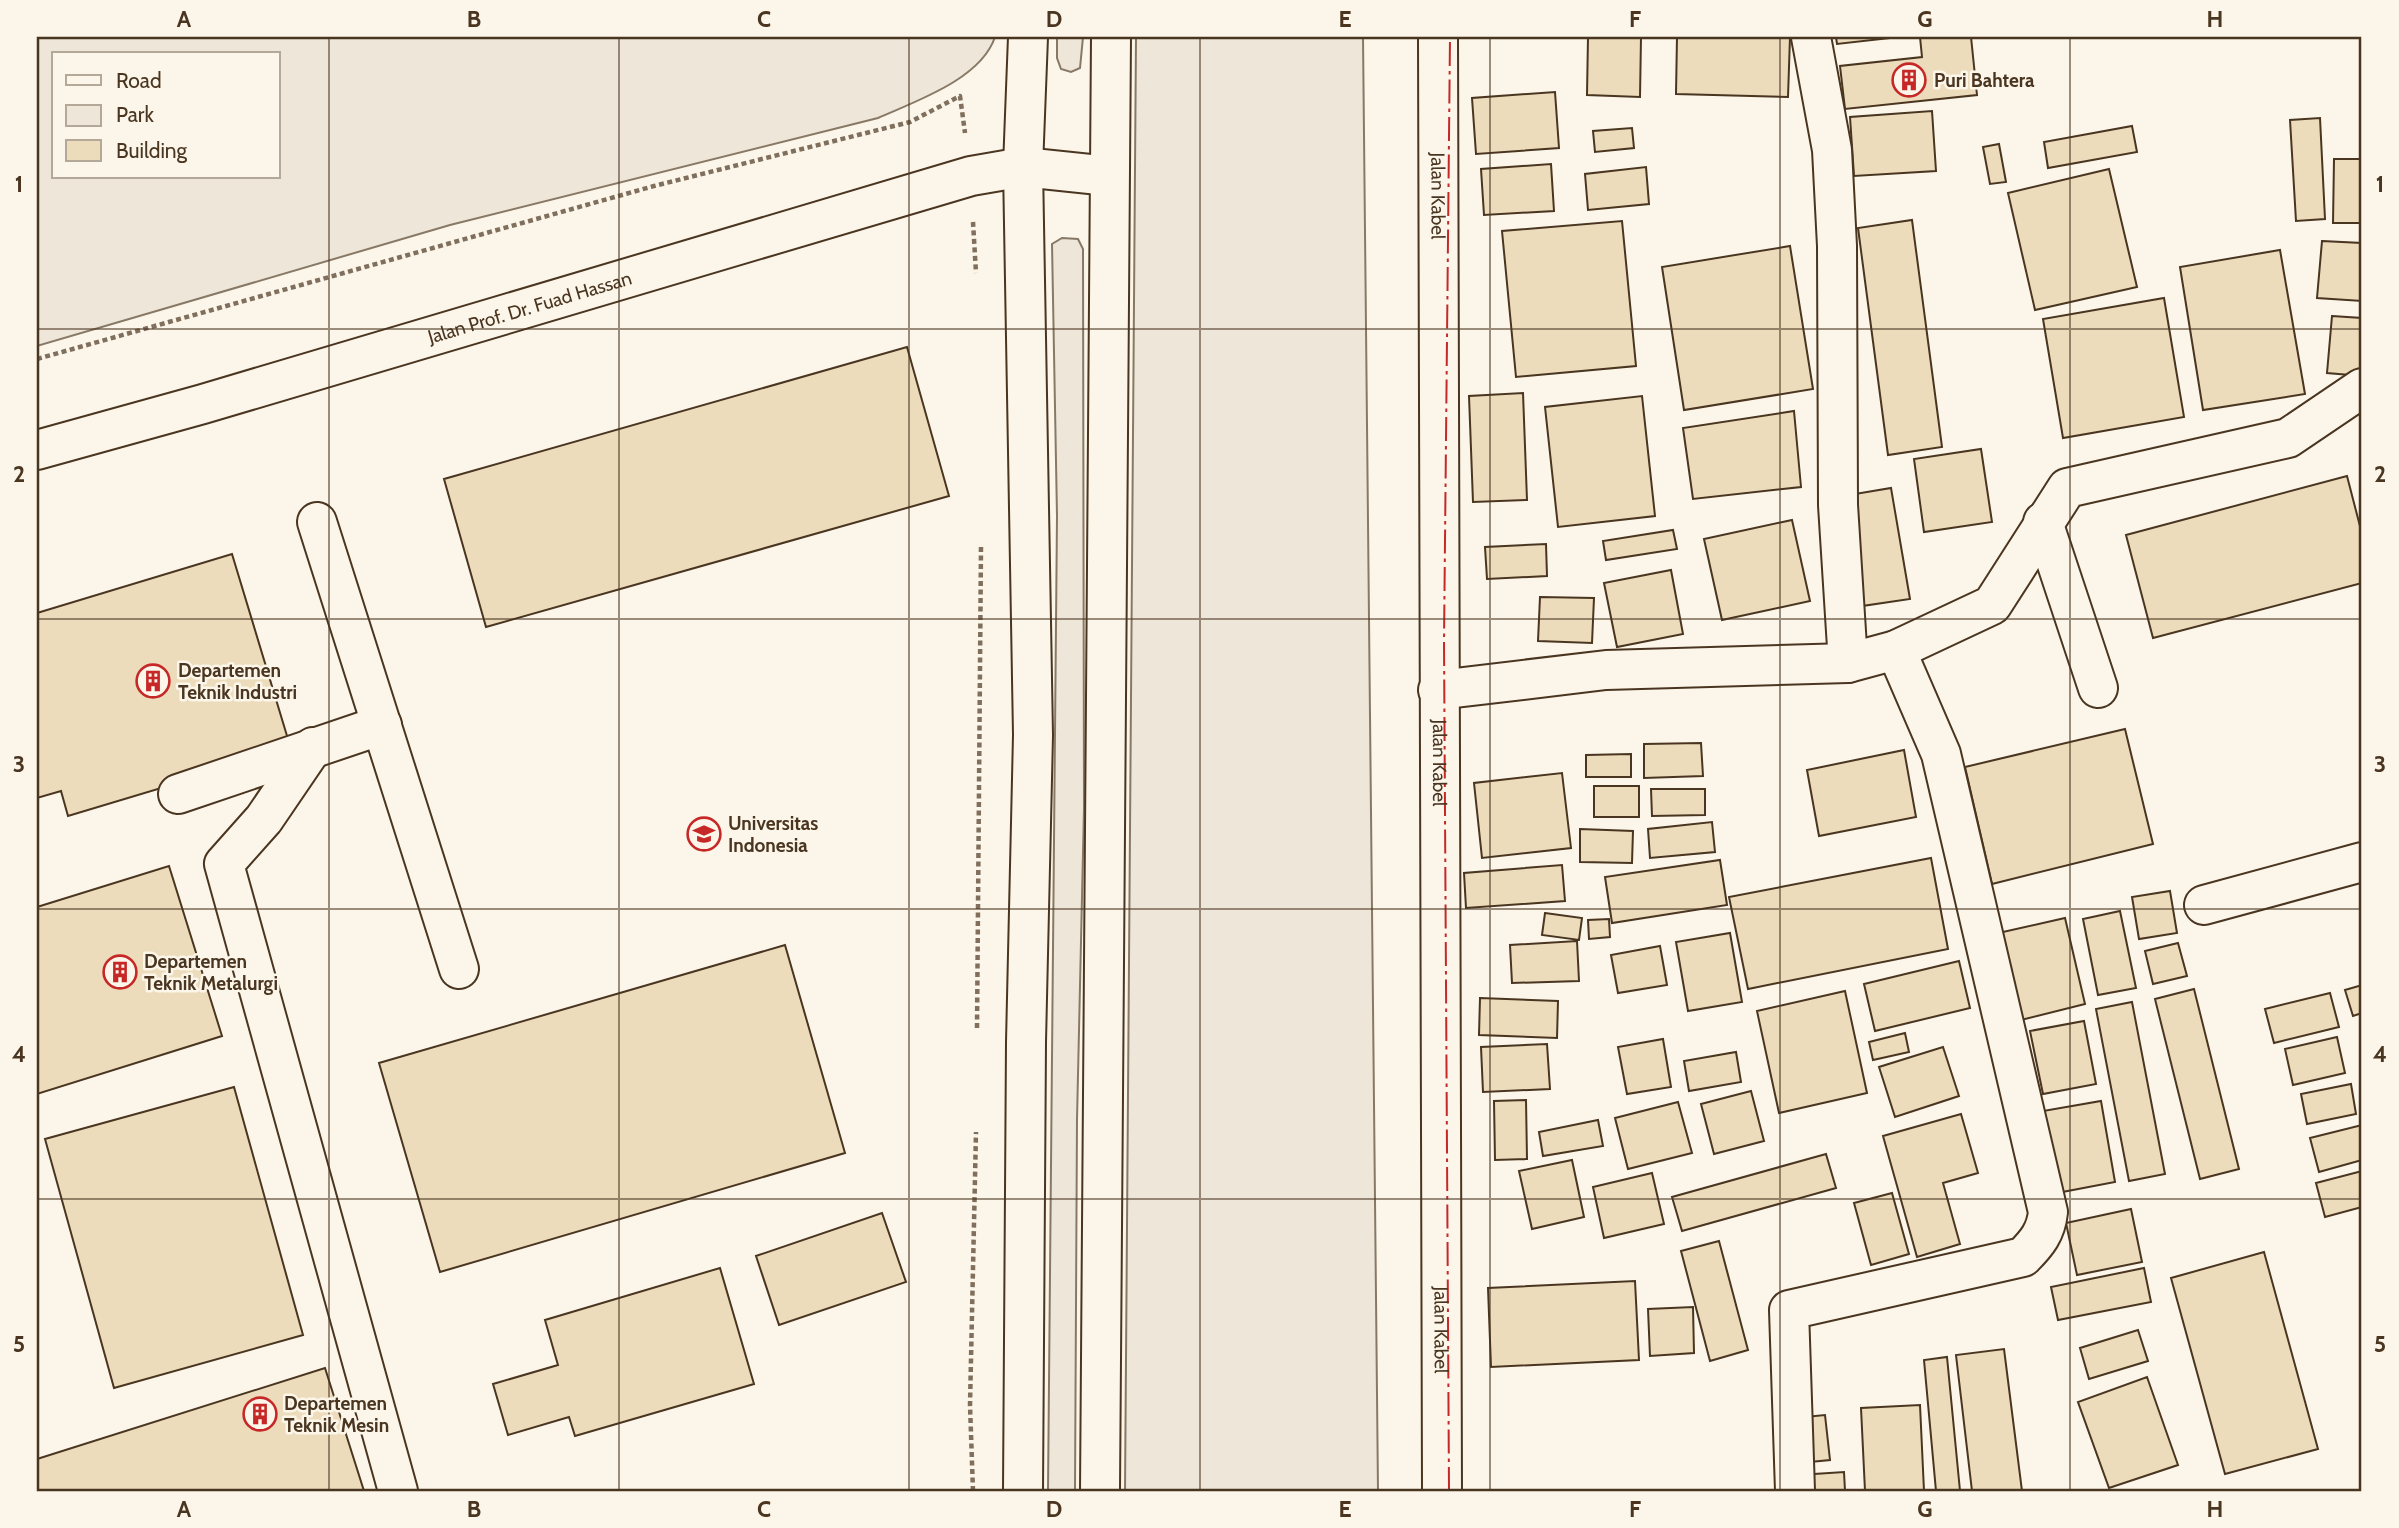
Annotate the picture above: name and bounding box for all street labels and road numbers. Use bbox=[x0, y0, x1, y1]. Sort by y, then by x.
street label: Jalan Kabel bbox=[1427, 151, 1450, 240]
street label: Jalan Prof. Dr. Fuad Hassan bbox=[424, 266, 634, 348]
street label: Jalan Kabel bbox=[1428, 718, 1452, 807]
street label: Jalan Kabel bbox=[1430, 1285, 1453, 1374]

